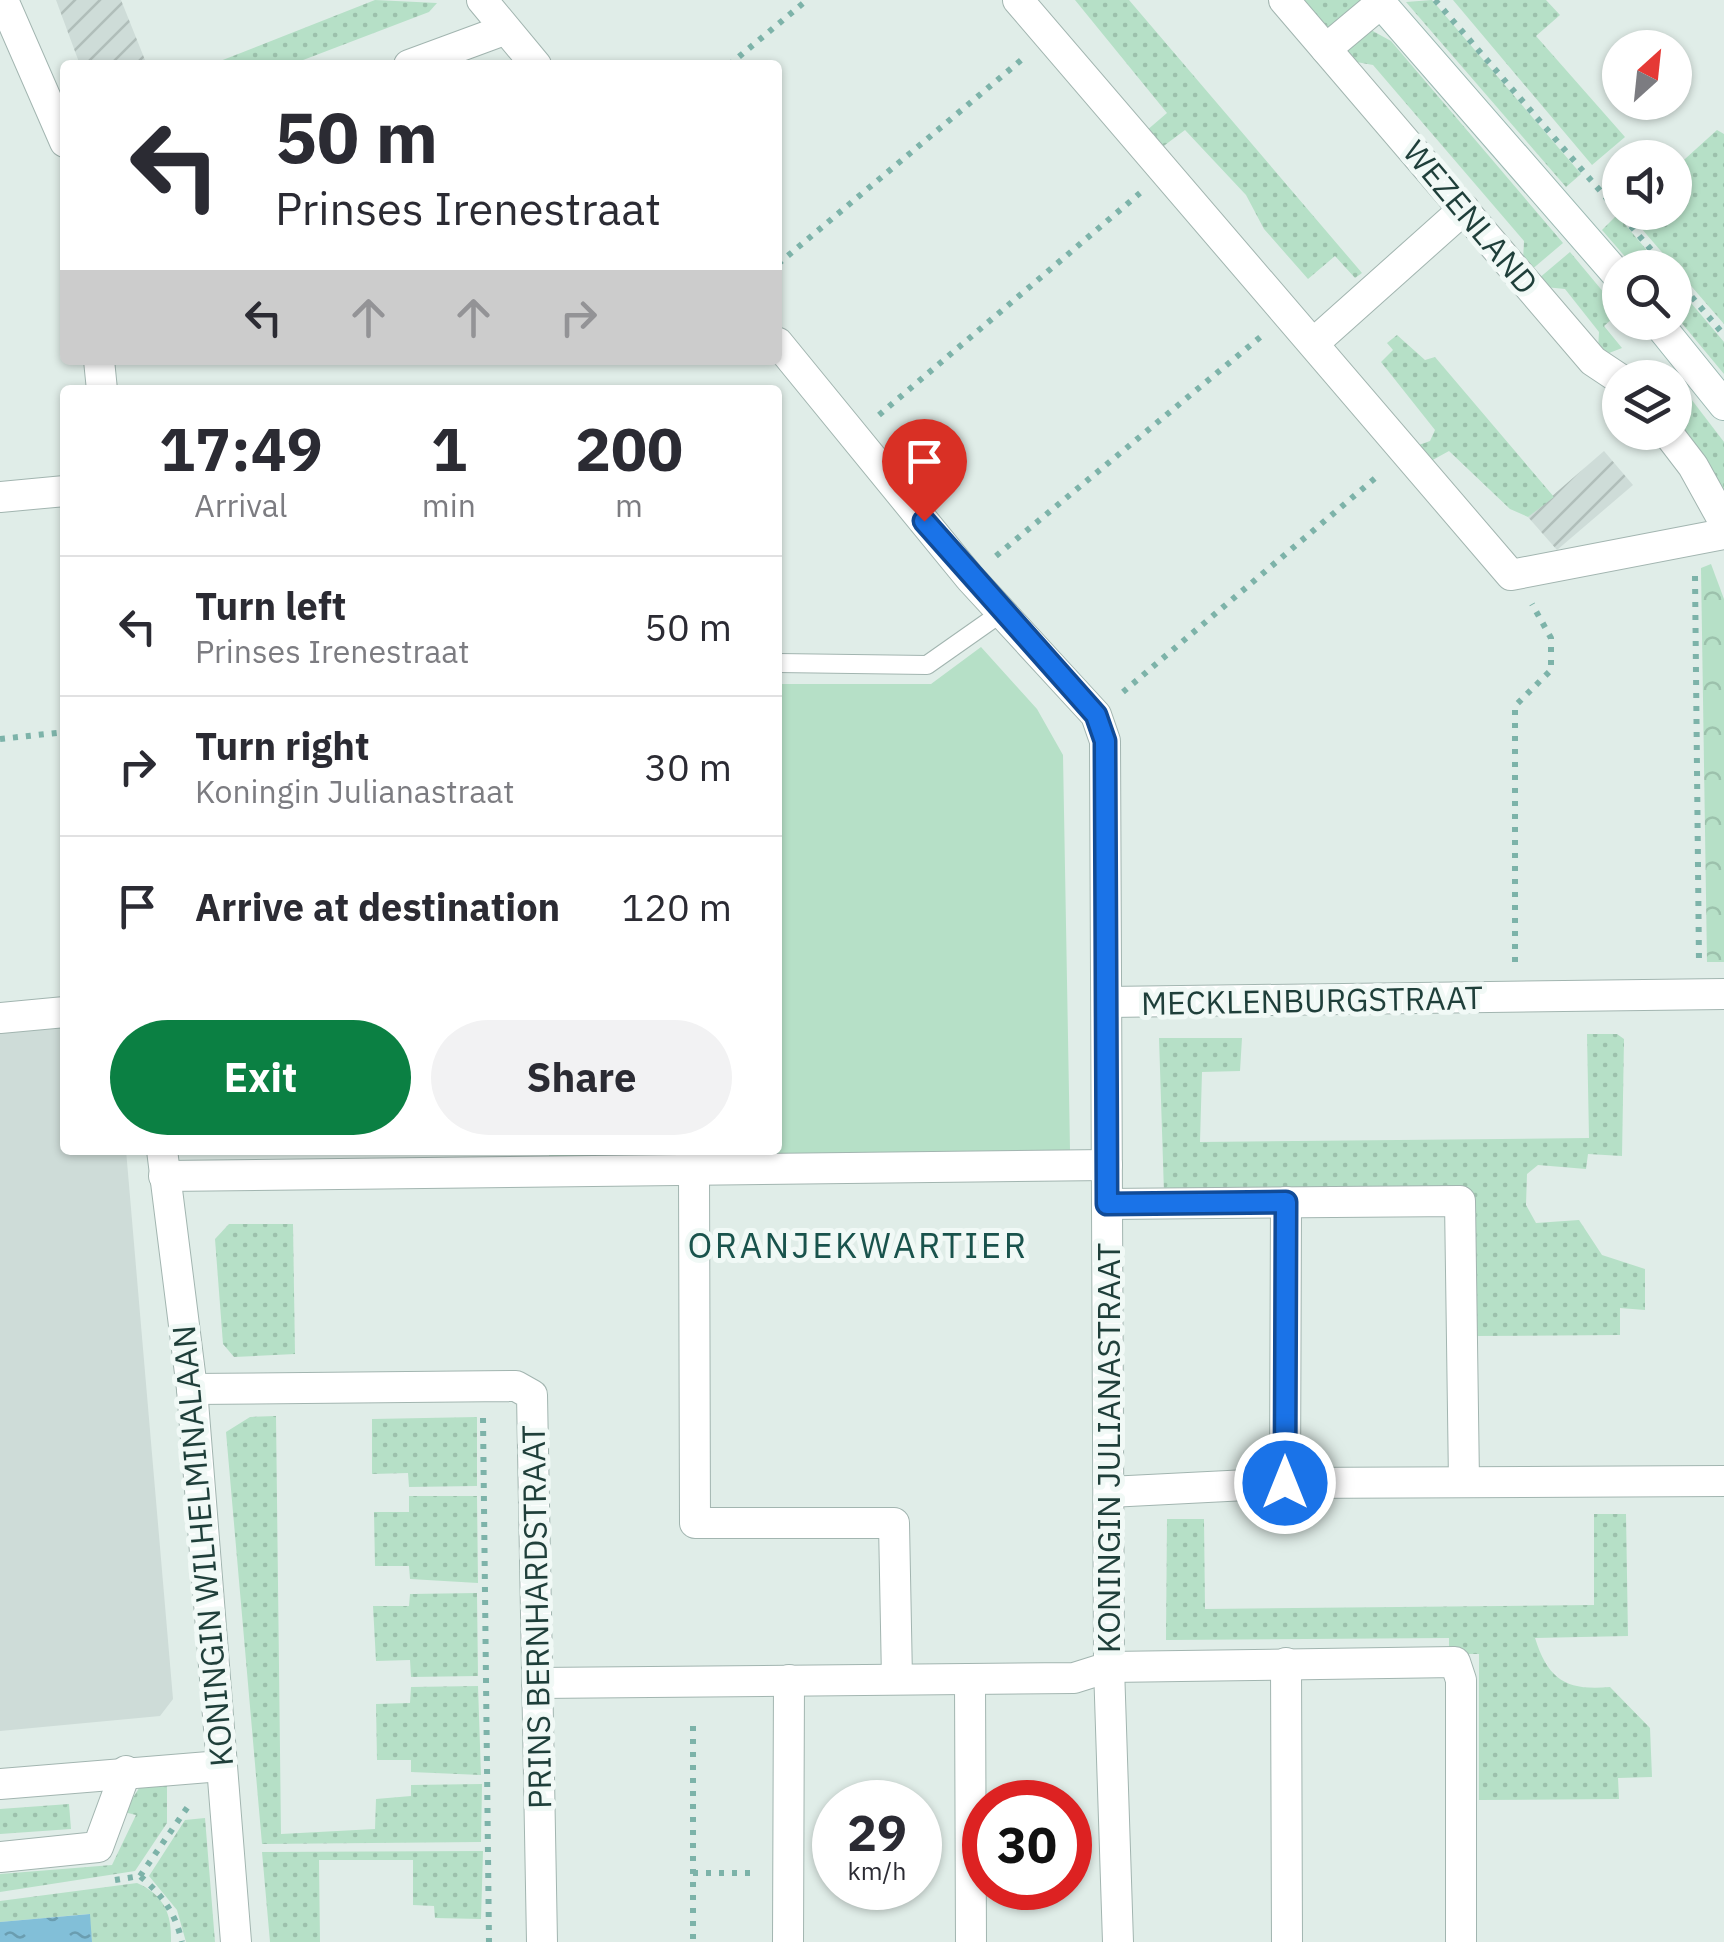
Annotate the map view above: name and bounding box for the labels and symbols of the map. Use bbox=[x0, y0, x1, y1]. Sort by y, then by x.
north arrow bbox=[1602, 30, 1692, 120]
street label: WEZENLAND bbox=[1394, 131, 1548, 303]
pin bbox=[882, 419, 967, 522]
street label: MECKLENBURGSTRAAT bbox=[1141, 976, 1483, 1024]
district label: ORANJEKWARTIER bbox=[687, 1222, 1029, 1268]
street label: KONINGIN JULIANASTRAAT bbox=[1087, 1243, 1129, 1653]
street label: KONINGIN WILHELMINALAAN bbox=[162, 1324, 242, 1768]
street label: PRINS BERNHARDSTRAAT bbox=[512, 1425, 560, 1809]
position arrow bbox=[1233, 1431, 1337, 1535]
speed limit sign: 30 bbox=[962, 1780, 1092, 1910]

